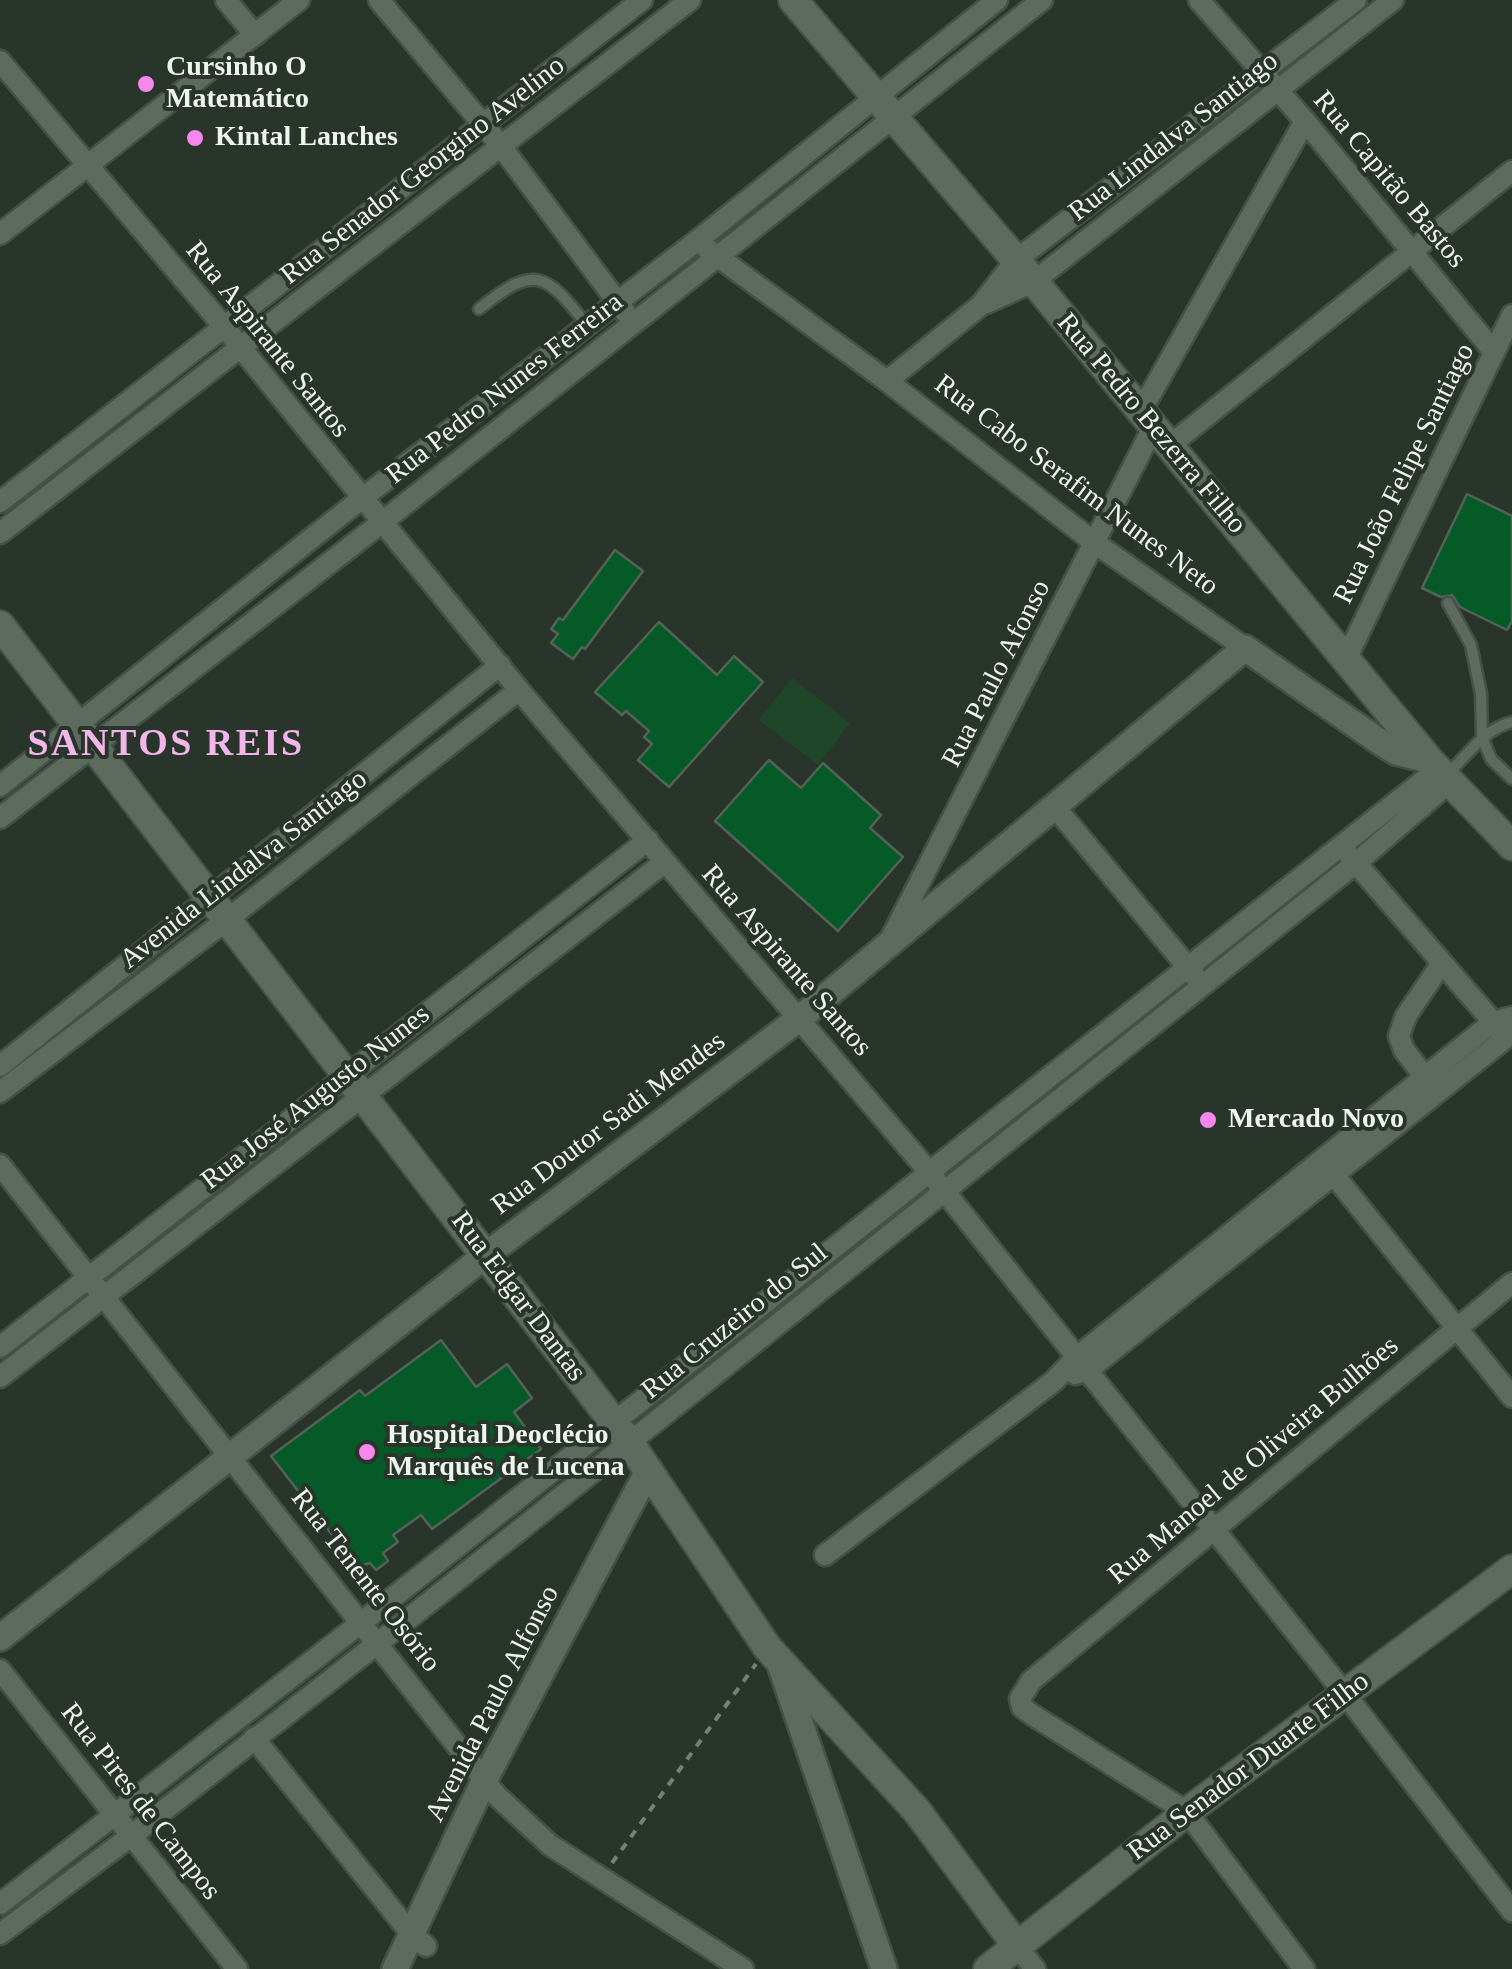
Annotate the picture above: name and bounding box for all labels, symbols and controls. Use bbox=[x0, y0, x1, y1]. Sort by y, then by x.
street label: Rua Lindalva Santiago bbox=[1063, 45, 1285, 229]
street label: Rua Senador Georgino Avelino bbox=[274, 50, 572, 292]
place label: Cursinho O Matemático bbox=[166, 51, 309, 117]
marker: Cursinho O Matemático bbox=[135, 73, 157, 95]
street label: Rua Capitão Bastos bbox=[1305, 85, 1473, 275]
place label: Kintal Lanches bbox=[215, 121, 398, 155]
marker: Kintal Lanches bbox=[184, 127, 206, 149]
street label: Rua Aspirante Santos bbox=[178, 235, 356, 445]
street label: Rua Pedro Nunes Ferreira bbox=[380, 286, 630, 492]
street label: Rua Pedro Bezerra Filho bbox=[1049, 307, 1253, 541]
street label: Rua João Felipe Santiago bbox=[1327, 338, 1483, 610]
street label: Rua Cabo Serafim Nunes Neto bbox=[927, 368, 1225, 604]
street label: Rua Paulo Afonso bbox=[935, 575, 1059, 773]
district label: SANTOS REIS bbox=[27, 722, 305, 768]
street label: Avenida Lindalva Santiago bbox=[114, 763, 374, 977]
street label: Rua Aspirante Santos bbox=[694, 858, 878, 1064]
street label: Rua José Augusto Nunes bbox=[195, 998, 437, 1198]
street label: Rua Doutor Sadi Mendes bbox=[486, 1025, 732, 1223]
place label: Mercado Novo bbox=[1228, 1103, 1404, 1137]
marker: Mercado Novo bbox=[1197, 1109, 1219, 1131]
street label: Rua Edgar Dantas bbox=[443, 1206, 593, 1388]
street label: Rua Cruzeiro do Sul bbox=[635, 1237, 835, 1407]
street label: Rua Manoel de Oliveira Bulhões bbox=[1102, 1330, 1406, 1592]
place label: Hospital Deoclécio Marquês de Lucena bbox=[387, 1419, 624, 1485]
marker: Hospital Deoclécio Marquês de Lucena bbox=[356, 1441, 378, 1463]
street label: Rua Tenente Osório bbox=[283, 1483, 447, 1679]
street label: Avenida Paulo Alfonso bbox=[419, 1580, 567, 1828]
street label: Rua Senador Duarte Filho bbox=[1122, 1665, 1376, 1869]
street label: Rua Pires de Campos bbox=[53, 1697, 227, 1907]

